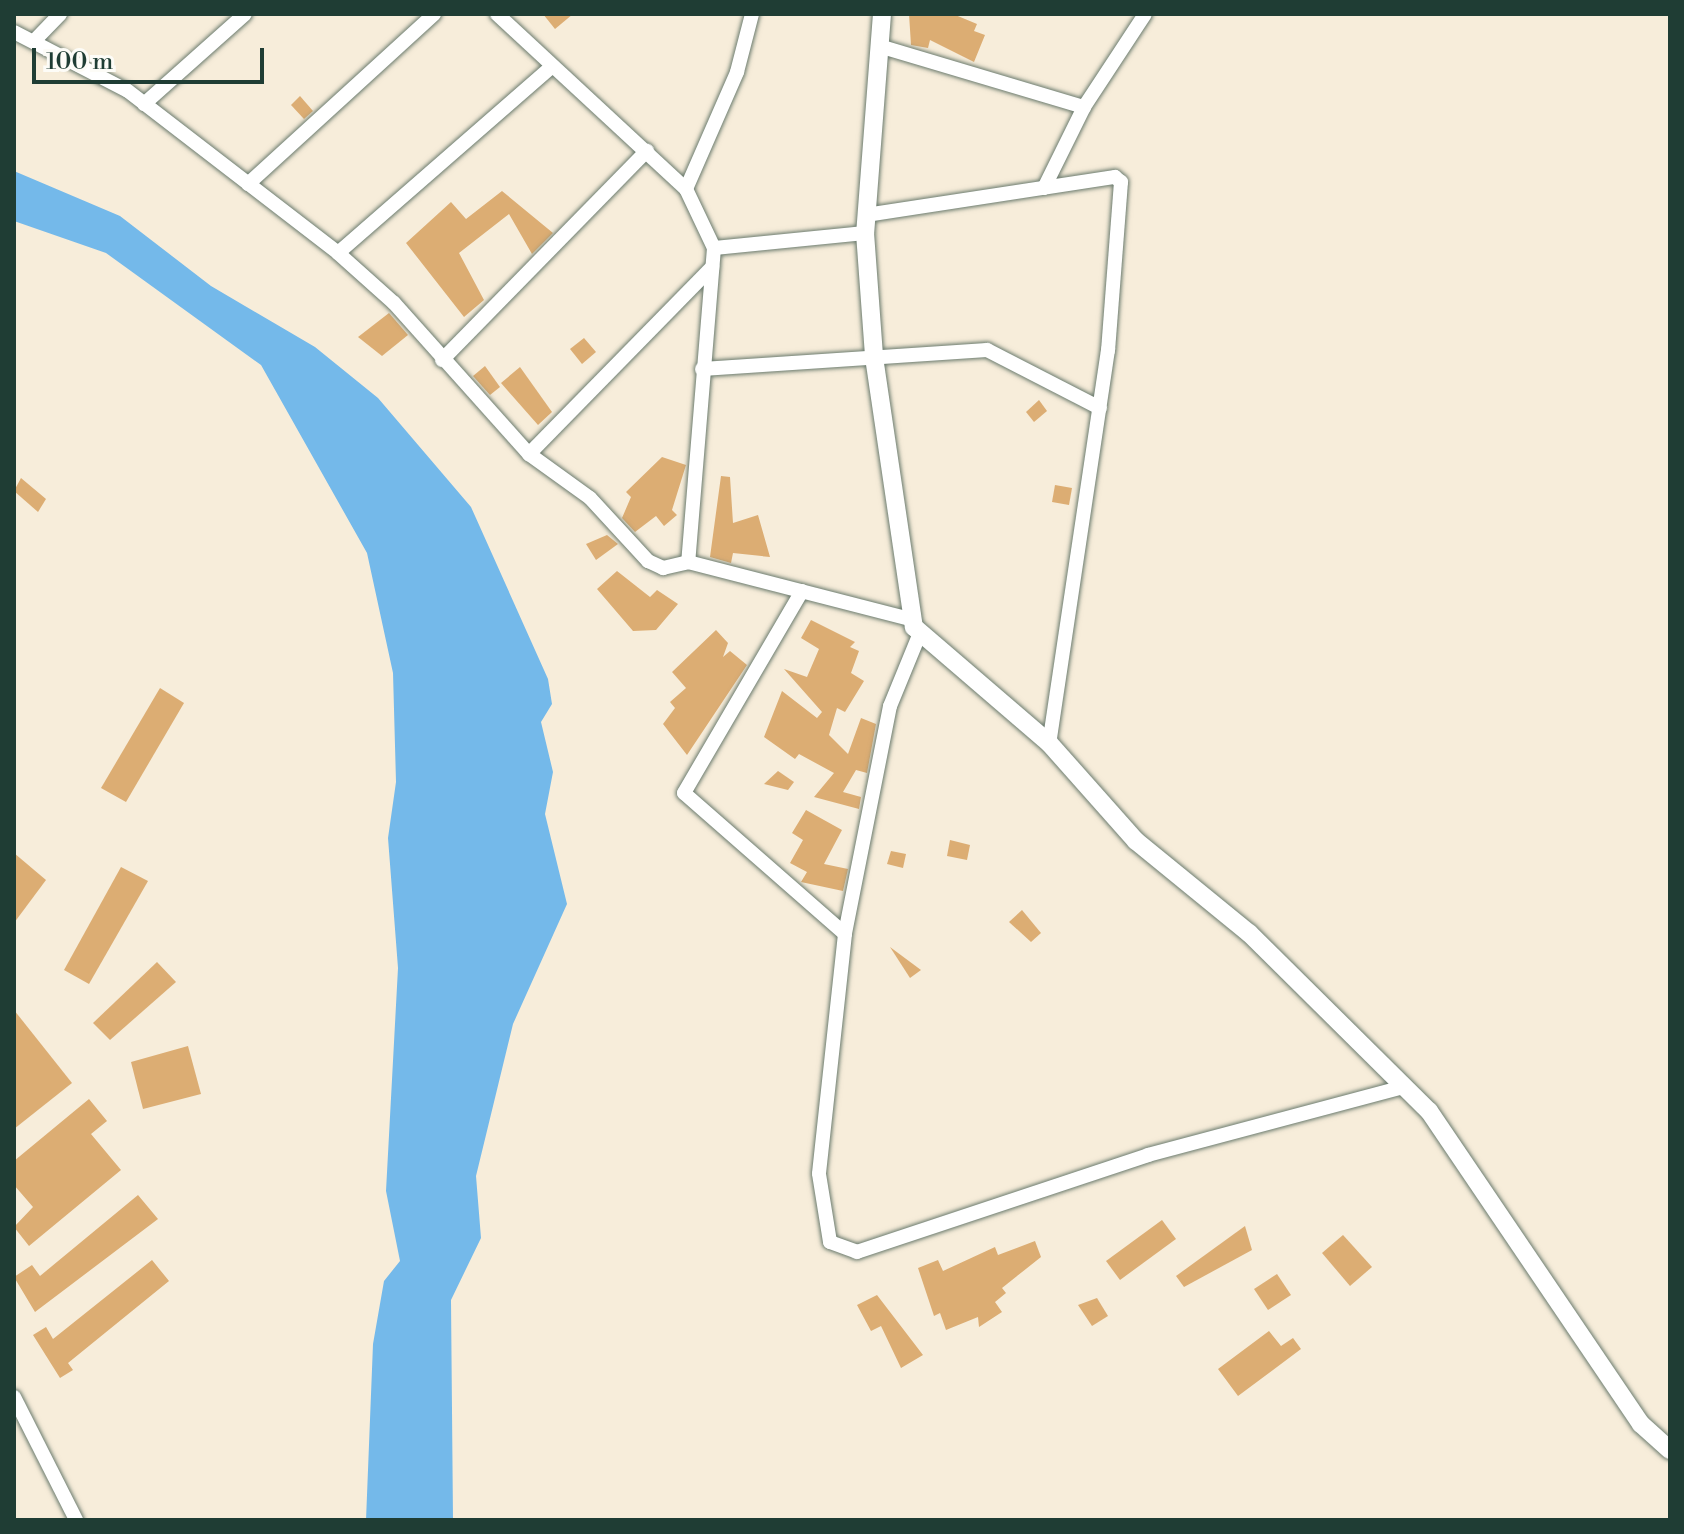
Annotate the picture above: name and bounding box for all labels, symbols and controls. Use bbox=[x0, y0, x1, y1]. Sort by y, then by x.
scale bar bbox=[36, 32, 268, 82]
text: 100 m bbox=[46, 47, 113, 77]

